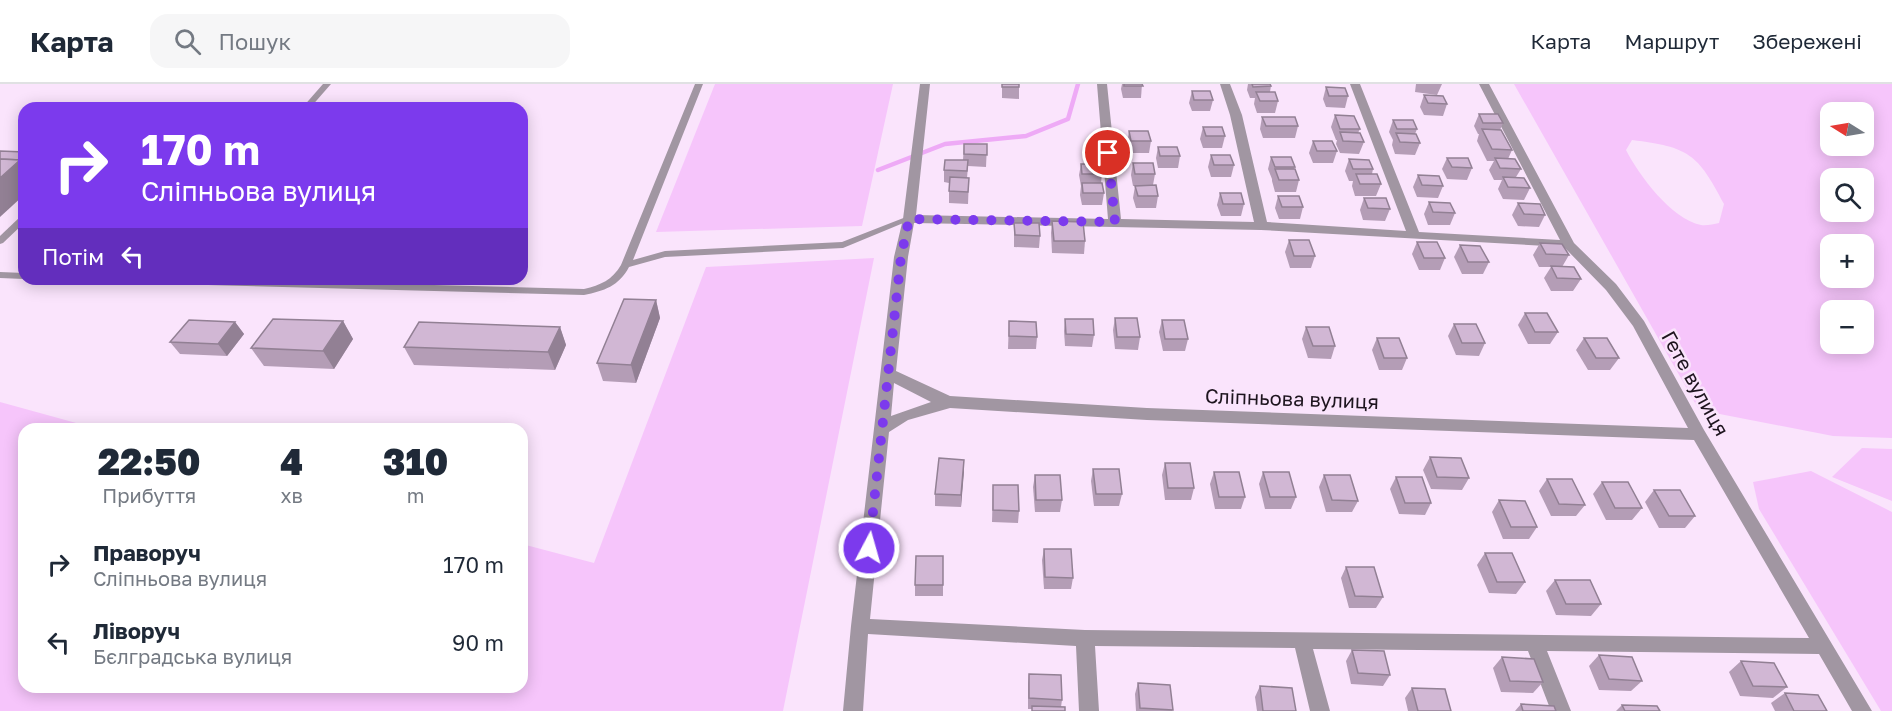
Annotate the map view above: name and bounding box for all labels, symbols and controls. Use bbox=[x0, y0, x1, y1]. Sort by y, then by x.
search box bbox=[150, 14, 570, 68]
text: Карта bbox=[30, 25, 114, 58]
icon: search bbox=[171, 25, 204, 58]
text: Пошук bbox=[219, 28, 291, 55]
text: Карта bbox=[1531, 28, 1591, 54]
text: Маршрут bbox=[1624, 28, 1719, 54]
text: Збережені bbox=[1752, 28, 1862, 54]
north arrow bbox=[1820, 102, 1874, 156]
map controls bbox=[1820, 102, 1874, 354]
text: 170 m bbox=[141, 124, 260, 174]
icon: right bbox=[42, 126, 120, 204]
pin bbox=[1082, 127, 1133, 178]
icon: arrive bbox=[1091, 136, 1124, 169]
button: search bbox=[1820, 168, 1874, 222]
text: Сліпньова вулиця bbox=[141, 175, 376, 207]
button: + bbox=[1820, 234, 1874, 288]
icon: left bbox=[116, 240, 149, 273]
text: Потім bbox=[42, 243, 104, 270]
button: − bbox=[1820, 300, 1874, 354]
street label: Гете вулиця bbox=[1657, 326, 1735, 440]
street label: Сліпньова вулиця bbox=[1205, 383, 1379, 413]
text: 22:50 bbox=[98, 440, 201, 483]
text: 4 bbox=[280, 440, 303, 483]
text: 310 bbox=[383, 440, 448, 483]
text: Прибуття bbox=[102, 483, 196, 507]
text: хв bbox=[281, 483, 303, 507]
text: m bbox=[407, 483, 424, 507]
position arrow bbox=[837, 516, 901, 580]
text: Праворуч bbox=[93, 539, 201, 566]
icon: right bbox=[42, 548, 75, 581]
text: 170 m bbox=[443, 551, 504, 578]
text: Сліпньова вулиця bbox=[93, 566, 267, 590]
text: Ліворуч bbox=[93, 617, 180, 644]
icon: left bbox=[42, 626, 75, 659]
text: 90 m bbox=[452, 629, 504, 656]
text: Бєлградська вулиця bbox=[93, 644, 292, 668]

